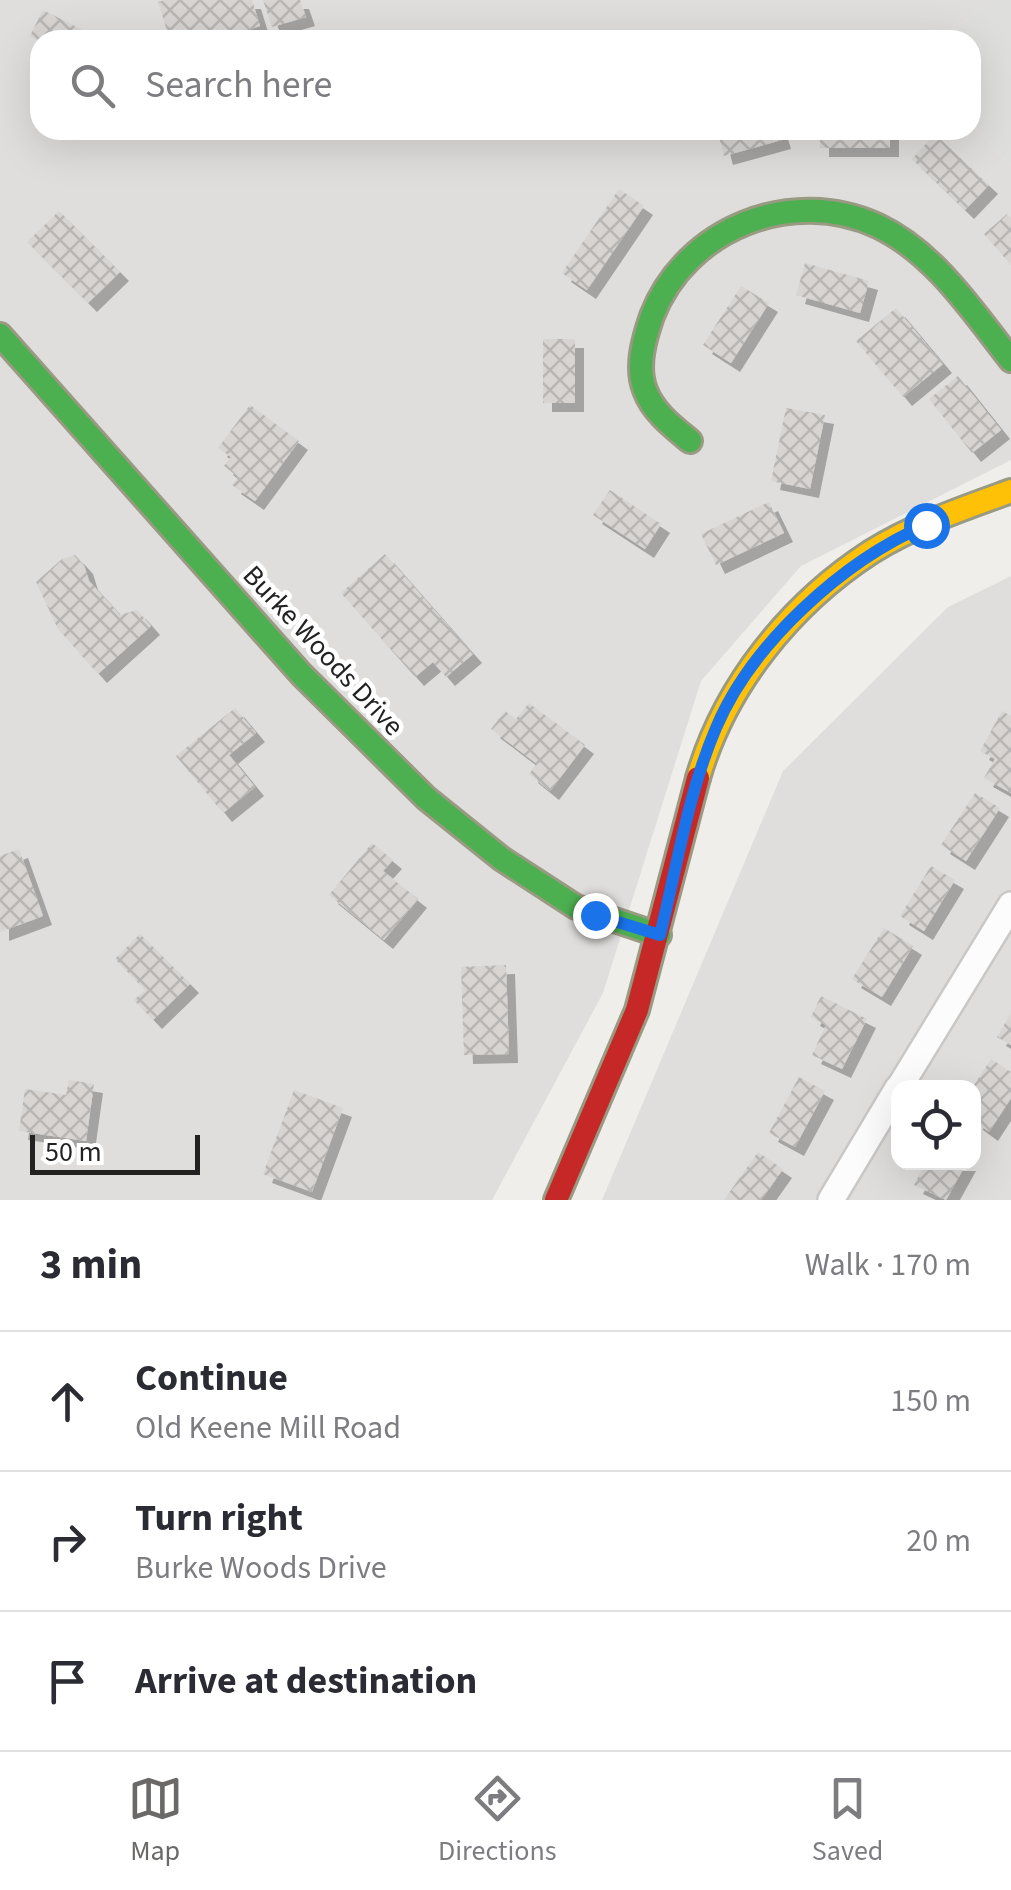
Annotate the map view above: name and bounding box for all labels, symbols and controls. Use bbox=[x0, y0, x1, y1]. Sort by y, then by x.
search box bbox=[30, 30, 981, 140]
icon: search bbox=[65, 58, 120, 113]
text: Search here bbox=[145, 58, 332, 112]
route start bbox=[904, 503, 950, 549]
street label: Burke Woods Drive bbox=[234, 557, 413, 745]
route end bbox=[573, 893, 619, 939]
map controls bbox=[891, 1080, 981, 1170]
button: locate bbox=[891, 1080, 981, 1170]
scale bar bbox=[30, 1130, 200, 1174]
text: 50 m bbox=[45, 1132, 102, 1172]
text: 3 min bbox=[40, 1235, 142, 1295]
text: Walk · 170 m bbox=[805, 1242, 971, 1288]
text: Continue bbox=[135, 1351, 288, 1405]
icon: ahead bbox=[40, 1374, 95, 1429]
text: 150 m bbox=[890, 1378, 971, 1424]
text: Old Keene Mill Road bbox=[135, 1405, 401, 1451]
text: Turn right bbox=[135, 1491, 303, 1545]
icon: right bbox=[40, 1514, 95, 1569]
text: 20 m bbox=[906, 1518, 971, 1564]
text: Burke Woods Drive bbox=[135, 1545, 387, 1591]
icon: arrive bbox=[40, 1654, 95, 1709]
text: Arrive at destination bbox=[135, 1654, 477, 1708]
tab: Map bbox=[128, 1771, 183, 1871]
tab: Directions bbox=[438, 1771, 557, 1871]
tab: Saved bbox=[812, 1771, 883, 1871]

